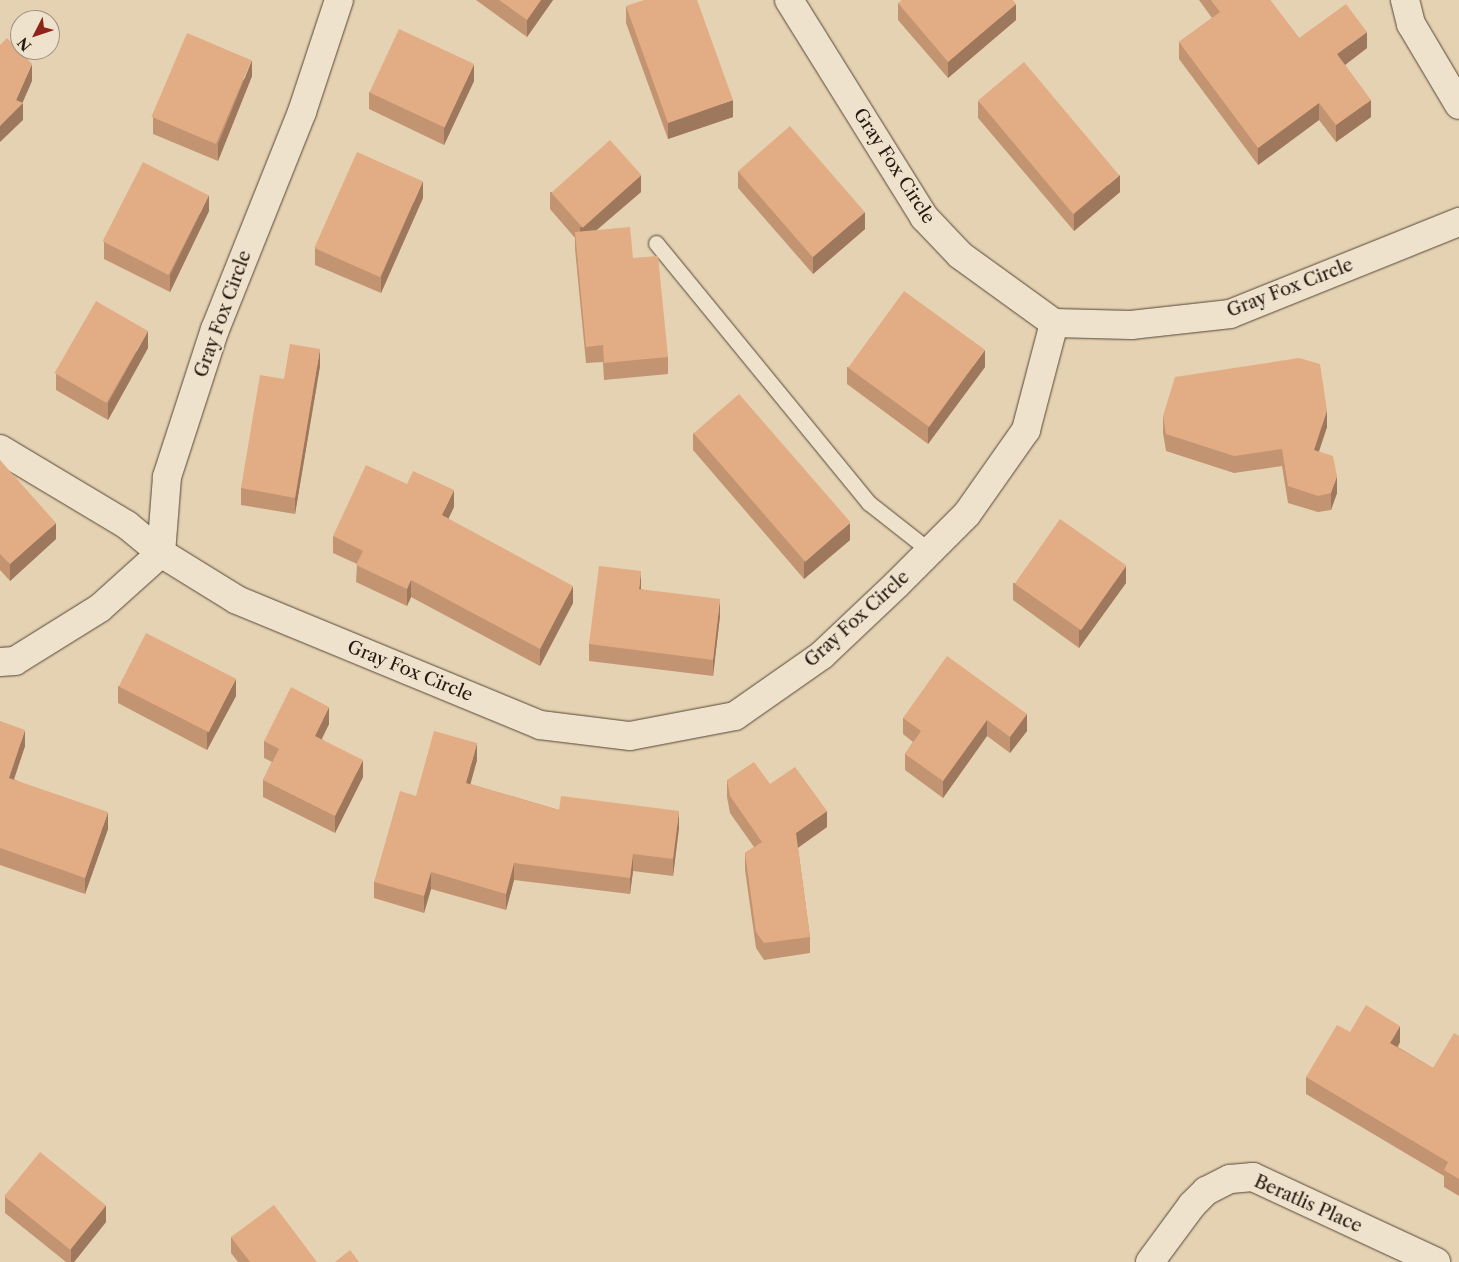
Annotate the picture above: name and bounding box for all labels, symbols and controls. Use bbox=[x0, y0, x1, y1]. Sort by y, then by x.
north arrow bbox=[10, 10, 60, 60]
text: N bbox=[14, 34, 35, 55]
street label: Gray Fox Circle bbox=[848, 104, 940, 228]
street label: Gray Fox Circle bbox=[190, 247, 256, 381]
street label: Gray Fox Circle bbox=[1223, 254, 1357, 322]
street label: Gray Fox Circle bbox=[800, 566, 914, 672]
street label: Gray Fox Circle bbox=[344, 636, 476, 706]
street label: Beratlis Place bbox=[1251, 1171, 1365, 1237]

